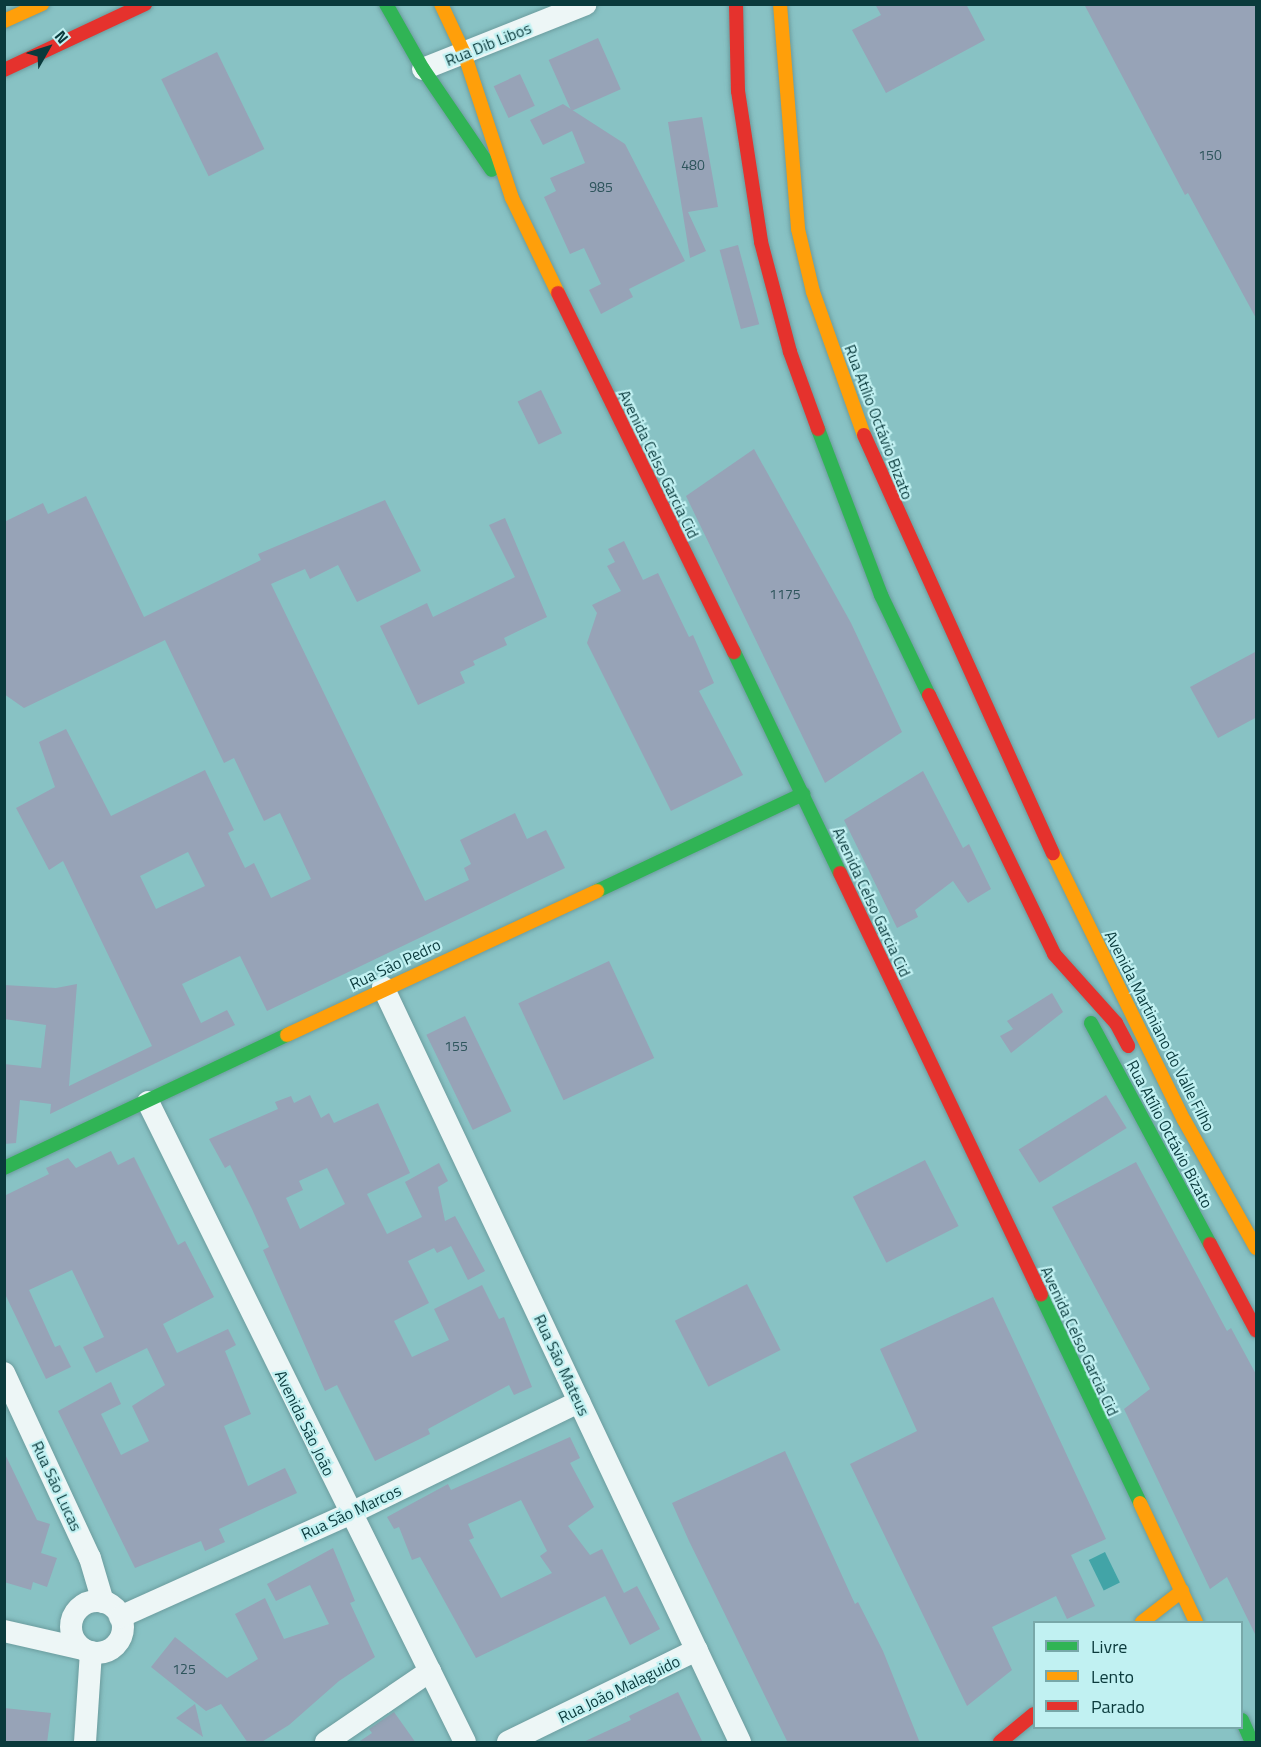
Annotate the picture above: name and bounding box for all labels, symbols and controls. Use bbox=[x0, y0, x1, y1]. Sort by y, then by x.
north arrow bbox=[18, 18, 78, 78]
street label: Rua Dib Libos bbox=[442, 18, 534, 70]
text: N bbox=[49, 25, 75, 49]
house number: 150 bbox=[1198, 147, 1222, 163]
house number: 480 bbox=[681, 157, 705, 173]
house number: 985 bbox=[589, 179, 613, 195]
street label: Rua Atílio Octávio Bizato bbox=[841, 342, 917, 502]
street label: Avenida Celso Garcia Cid bbox=[615, 387, 703, 541]
house number: 1175 bbox=[769, 586, 801, 602]
street label: Avenida Celso Garcia Cid bbox=[829, 824, 915, 980]
street label: Avenida Martiniano do Valle Filho bbox=[1101, 927, 1219, 1135]
street label: Rua São Pedro bbox=[346, 935, 444, 993]
house number: 155 bbox=[444, 1038, 468, 1054]
street label: Rua Atílio Octávio Bizato bbox=[1123, 1057, 1217, 1211]
street label: Avenida Celso Garcia Cid bbox=[1037, 1263, 1123, 1419]
street label: Rua São Mateus bbox=[530, 1311, 594, 1419]
street label: Avenida São João bbox=[271, 1367, 339, 1479]
street label: Rua São Lucas bbox=[28, 1438, 86, 1534]
street label: Rua São Marcos bbox=[298, 1480, 404, 1544]
legend bbox=[1033, 1621, 1243, 1729]
text: Livre bbox=[1091, 1633, 1127, 1660]
street label: Rua João Malaguido bbox=[555, 1651, 683, 1727]
house number: 125 bbox=[172, 1661, 196, 1677]
text: Lento bbox=[1091, 1663, 1134, 1690]
text: Parado bbox=[1091, 1693, 1145, 1720]

